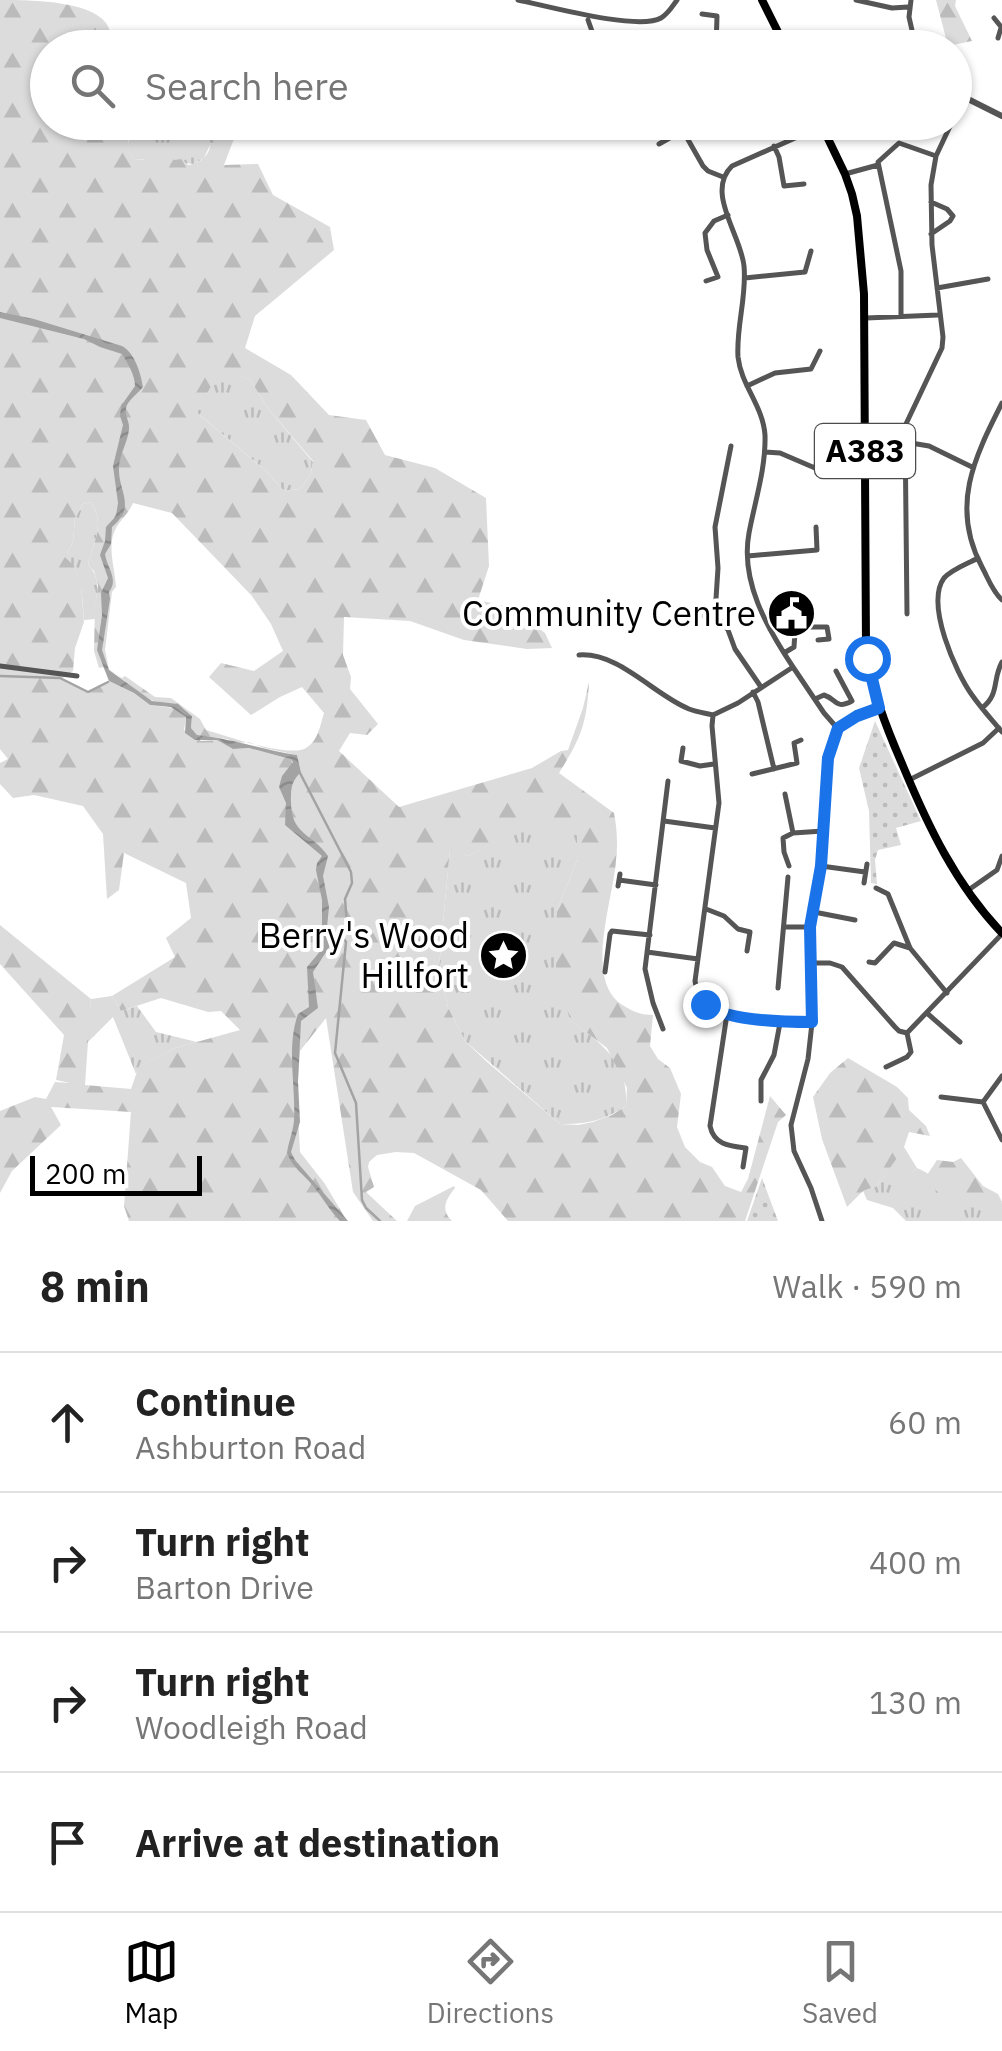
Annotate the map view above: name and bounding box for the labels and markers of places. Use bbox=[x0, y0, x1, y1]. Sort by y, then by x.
public building icon: Community Centre bbox=[765, 588, 817, 640]
place label: Community Centre bbox=[462, 590, 756, 636]
place label: Berry's Wood Hillfort bbox=[259, 912, 469, 998]
place icon: Berry's Wood Hillfort bbox=[478, 930, 530, 982]

